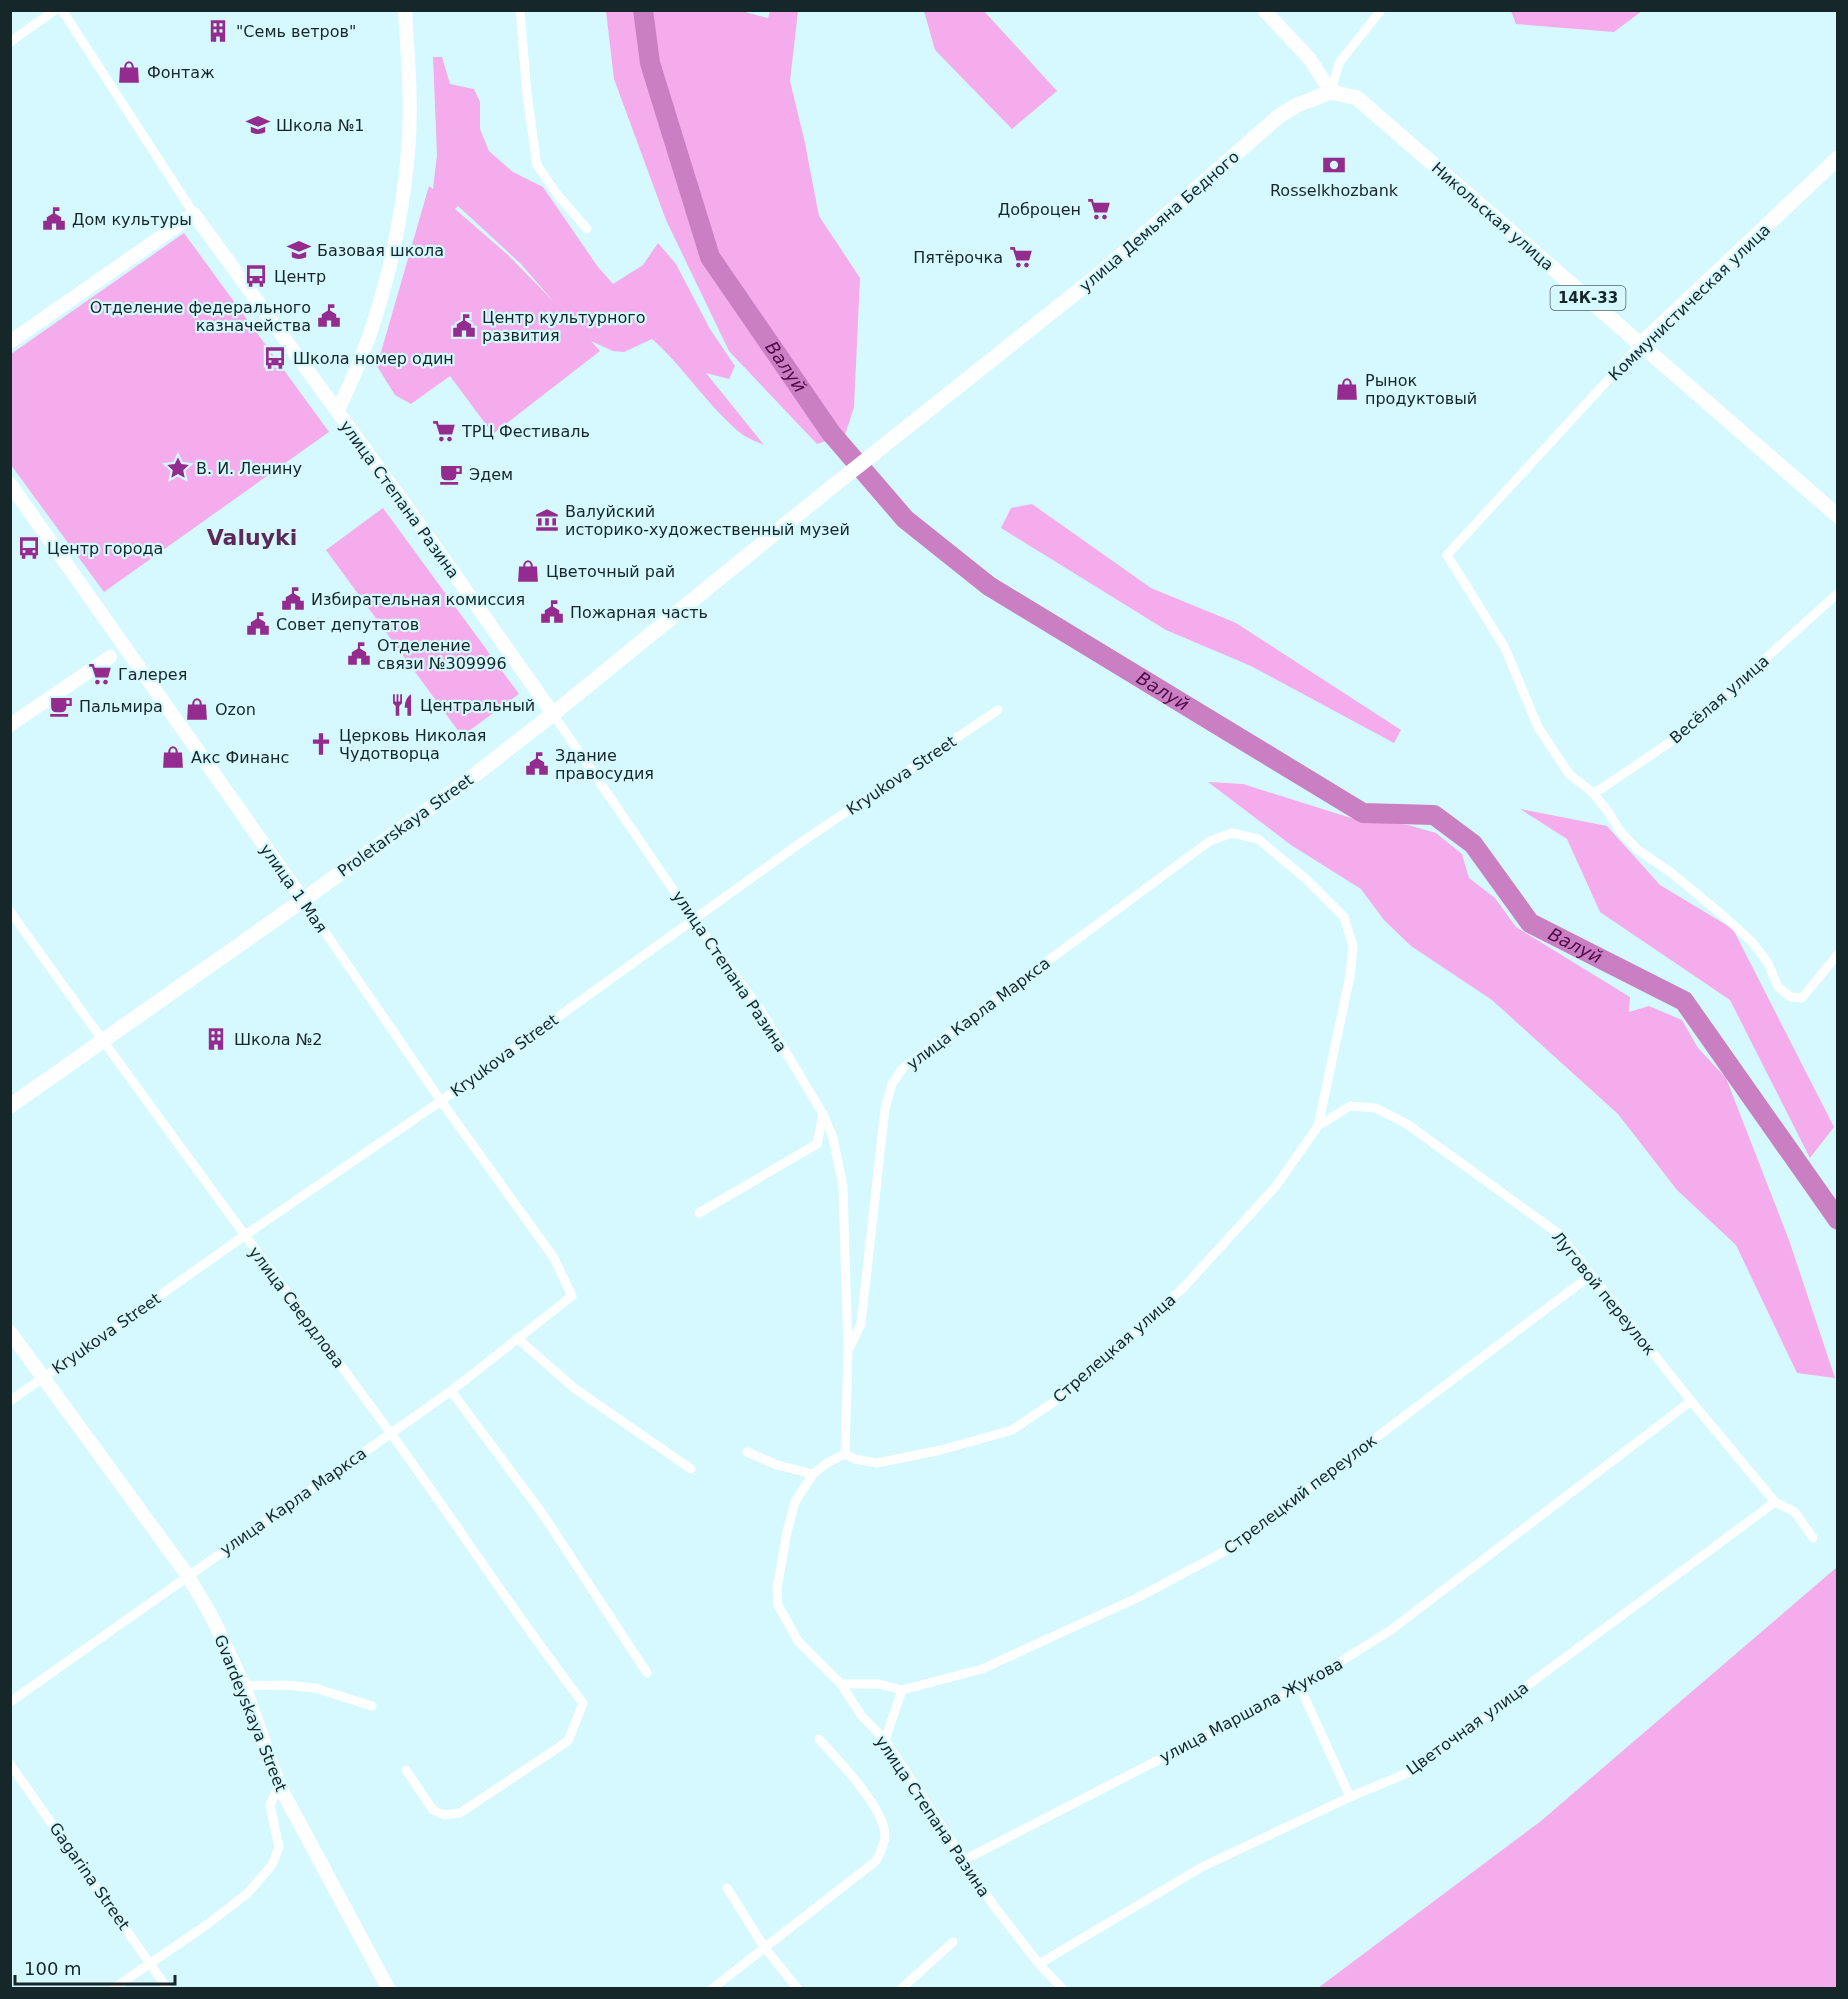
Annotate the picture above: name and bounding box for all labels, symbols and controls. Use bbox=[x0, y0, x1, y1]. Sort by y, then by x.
building icon: "Семь ветров" bbox=[205, 18, 231, 44]
place label: "Семь ветров" bbox=[236, 22, 356, 41]
shop icon: Фонтаж bbox=[116, 59, 142, 85]
place label: Фонтаж bbox=[147, 63, 215, 82]
school or university icon: Школа №1 bbox=[245, 112, 271, 138]
place label: Школа №1 bbox=[276, 116, 365, 135]
street label: улица Демьяна Бедного bbox=[1076, 147, 1243, 296]
bank icon: Rosselkhozbank bbox=[1321, 152, 1347, 178]
street label: Никольская улица bbox=[1428, 158, 1558, 274]
place label: Rosselkhozbank bbox=[1270, 181, 1399, 200]
supermarket icon: Доброцен bbox=[1086, 196, 1112, 222]
place label: Доброцен bbox=[998, 200, 1081, 219]
public building icon: Дом культуры bbox=[41, 206, 67, 232]
place label: Дом культуры bbox=[72, 210, 192, 229]
street label: Коммунистическая улица bbox=[1605, 220, 1774, 385]
school or university icon: Базовая школа bbox=[286, 237, 312, 263]
place label: Базовая школа bbox=[317, 241, 444, 260]
supermarket icon: Пятёрочка bbox=[1008, 244, 1034, 270]
place label: Пятёрочка bbox=[913, 248, 1003, 267]
bus stop icon: Центр bbox=[243, 263, 269, 289]
place label: Центр bbox=[274, 267, 326, 286]
road number: 14К-33 bbox=[1550, 286, 1626, 310]
place label: Отделение федерального казначейства bbox=[90, 298, 311, 335]
public building icon: Отделение федерального казначейства bbox=[316, 303, 342, 329]
place label: Центр культурного развития bbox=[482, 308, 645, 345]
public building icon: Центр культурного развития bbox=[451, 313, 477, 339]
water label: Валуй bbox=[761, 337, 811, 396]
bus stop icon: Школа номер один bbox=[262, 345, 288, 371]
place label: Школа номер один bbox=[293, 349, 454, 368]
place label: Рынок продуктовый bbox=[1365, 371, 1477, 408]
shop icon: Рынок продуктовый bbox=[1334, 376, 1360, 402]
street label: улица Степана Разина bbox=[336, 417, 463, 582]
supermarket icon: ТРЦ Фестиваль bbox=[431, 418, 457, 444]
place label: ТРЦ Фестиваль bbox=[461, 422, 590, 441]
place icon: В. И. Ленину bbox=[165, 455, 191, 481]
place label: В. И. Ленину bbox=[196, 459, 302, 478]
cafe icon: Эдем bbox=[438, 461, 464, 487]
place label: Эдем bbox=[469, 465, 513, 484]
place label: Валуйский историко-художественный музей bbox=[565, 502, 850, 539]
museum icon: Валуйский историко-художественный музей bbox=[534, 507, 560, 533]
district label: Valuyki bbox=[207, 525, 297, 550]
bus stop icon: Центр города bbox=[16, 535, 42, 561]
place label: Центр города bbox=[47, 539, 163, 558]
shop icon: Цветочный рай bbox=[515, 558, 541, 584]
place label: Цветочный рай bbox=[546, 562, 675, 581]
public building icon: Избирательная комиссия bbox=[280, 586, 306, 612]
place label: Избирательная комиссия bbox=[311, 590, 525, 609]
public building icon: Пожарная часть bbox=[539, 599, 565, 625]
place label: Пожарная часть bbox=[570, 603, 708, 622]
public building icon: Совет депутатов bbox=[245, 611, 271, 637]
place label: Совет депутатов bbox=[276, 615, 419, 634]
place label: Отделение связи №309996 bbox=[377, 636, 507, 673]
public building icon: Отделение связи №309996 bbox=[346, 641, 372, 667]
street label: Весёлая улица bbox=[1666, 651, 1773, 748]
supermarket icon: Галерея bbox=[87, 661, 113, 687]
place label: Галерея bbox=[118, 665, 187, 684]
water label: Валуй bbox=[1133, 667, 1193, 715]
restaurant icon: Центральный bbox=[389, 692, 415, 718]
cafe icon: Пальмира bbox=[48, 693, 74, 719]
shop icon: Ozon bbox=[184, 696, 210, 722]
place label: Центральный bbox=[420, 696, 535, 715]
place label: Пальмира bbox=[79, 697, 163, 716]
place label: Ozon bbox=[215, 700, 256, 719]
place label: Церковь Николая Чудотворца bbox=[339, 726, 486, 763]
church icon: Церковь Николая Чудотворца bbox=[308, 731, 334, 757]
street label: Kryukova Street bbox=[843, 732, 960, 819]
shop icon: Акс Финанс bbox=[160, 744, 186, 770]
place label: Здание правосудия bbox=[555, 746, 654, 783]
place label: Акс Финанс bbox=[191, 748, 289, 767]
public building icon: Здание правосудия bbox=[524, 751, 550, 777]
street label: Proletarskaya Street bbox=[334, 770, 477, 881]
street label: улица 1 Мая bbox=[256, 840, 331, 936]
street label: улица Степана Разина bbox=[668, 887, 791, 1056]
water label: Валуй bbox=[1545, 923, 1606, 968]
street label: улица Карла Маркса bbox=[903, 953, 1054, 1073]
street label: Kryukova Street bbox=[447, 1010, 562, 1101]
building icon: Школа №2 bbox=[203, 1026, 229, 1052]
place label: Школа №2 bbox=[234, 1030, 323, 1049]
street label: Луговой переулок bbox=[1548, 1228, 1660, 1359]
street label: улица Свердлова bbox=[245, 1243, 348, 1372]
street label: Kryukova Street bbox=[48, 1289, 164, 1378]
street label: Стрелецкая улица bbox=[1049, 1290, 1180, 1407]
street label: Стрелецкий переулок bbox=[1220, 1431, 1381, 1558]
street label: улица Карла Маркса bbox=[216, 1444, 370, 1559]
street label: Gvardeyskaya Street bbox=[210, 1632, 291, 1794]
street label: улица Маршала Жукова bbox=[1156, 1654, 1346, 1767]
street label: Цветочная улица bbox=[1403, 1678, 1532, 1779]
street label: улица Степана Разина bbox=[871, 1732, 994, 1901]
street label: Gagarina Street bbox=[45, 1819, 134, 1934]
scale bar bbox=[15, 1948, 176, 1986]
text: 100 m bbox=[24, 1958, 82, 1979]

